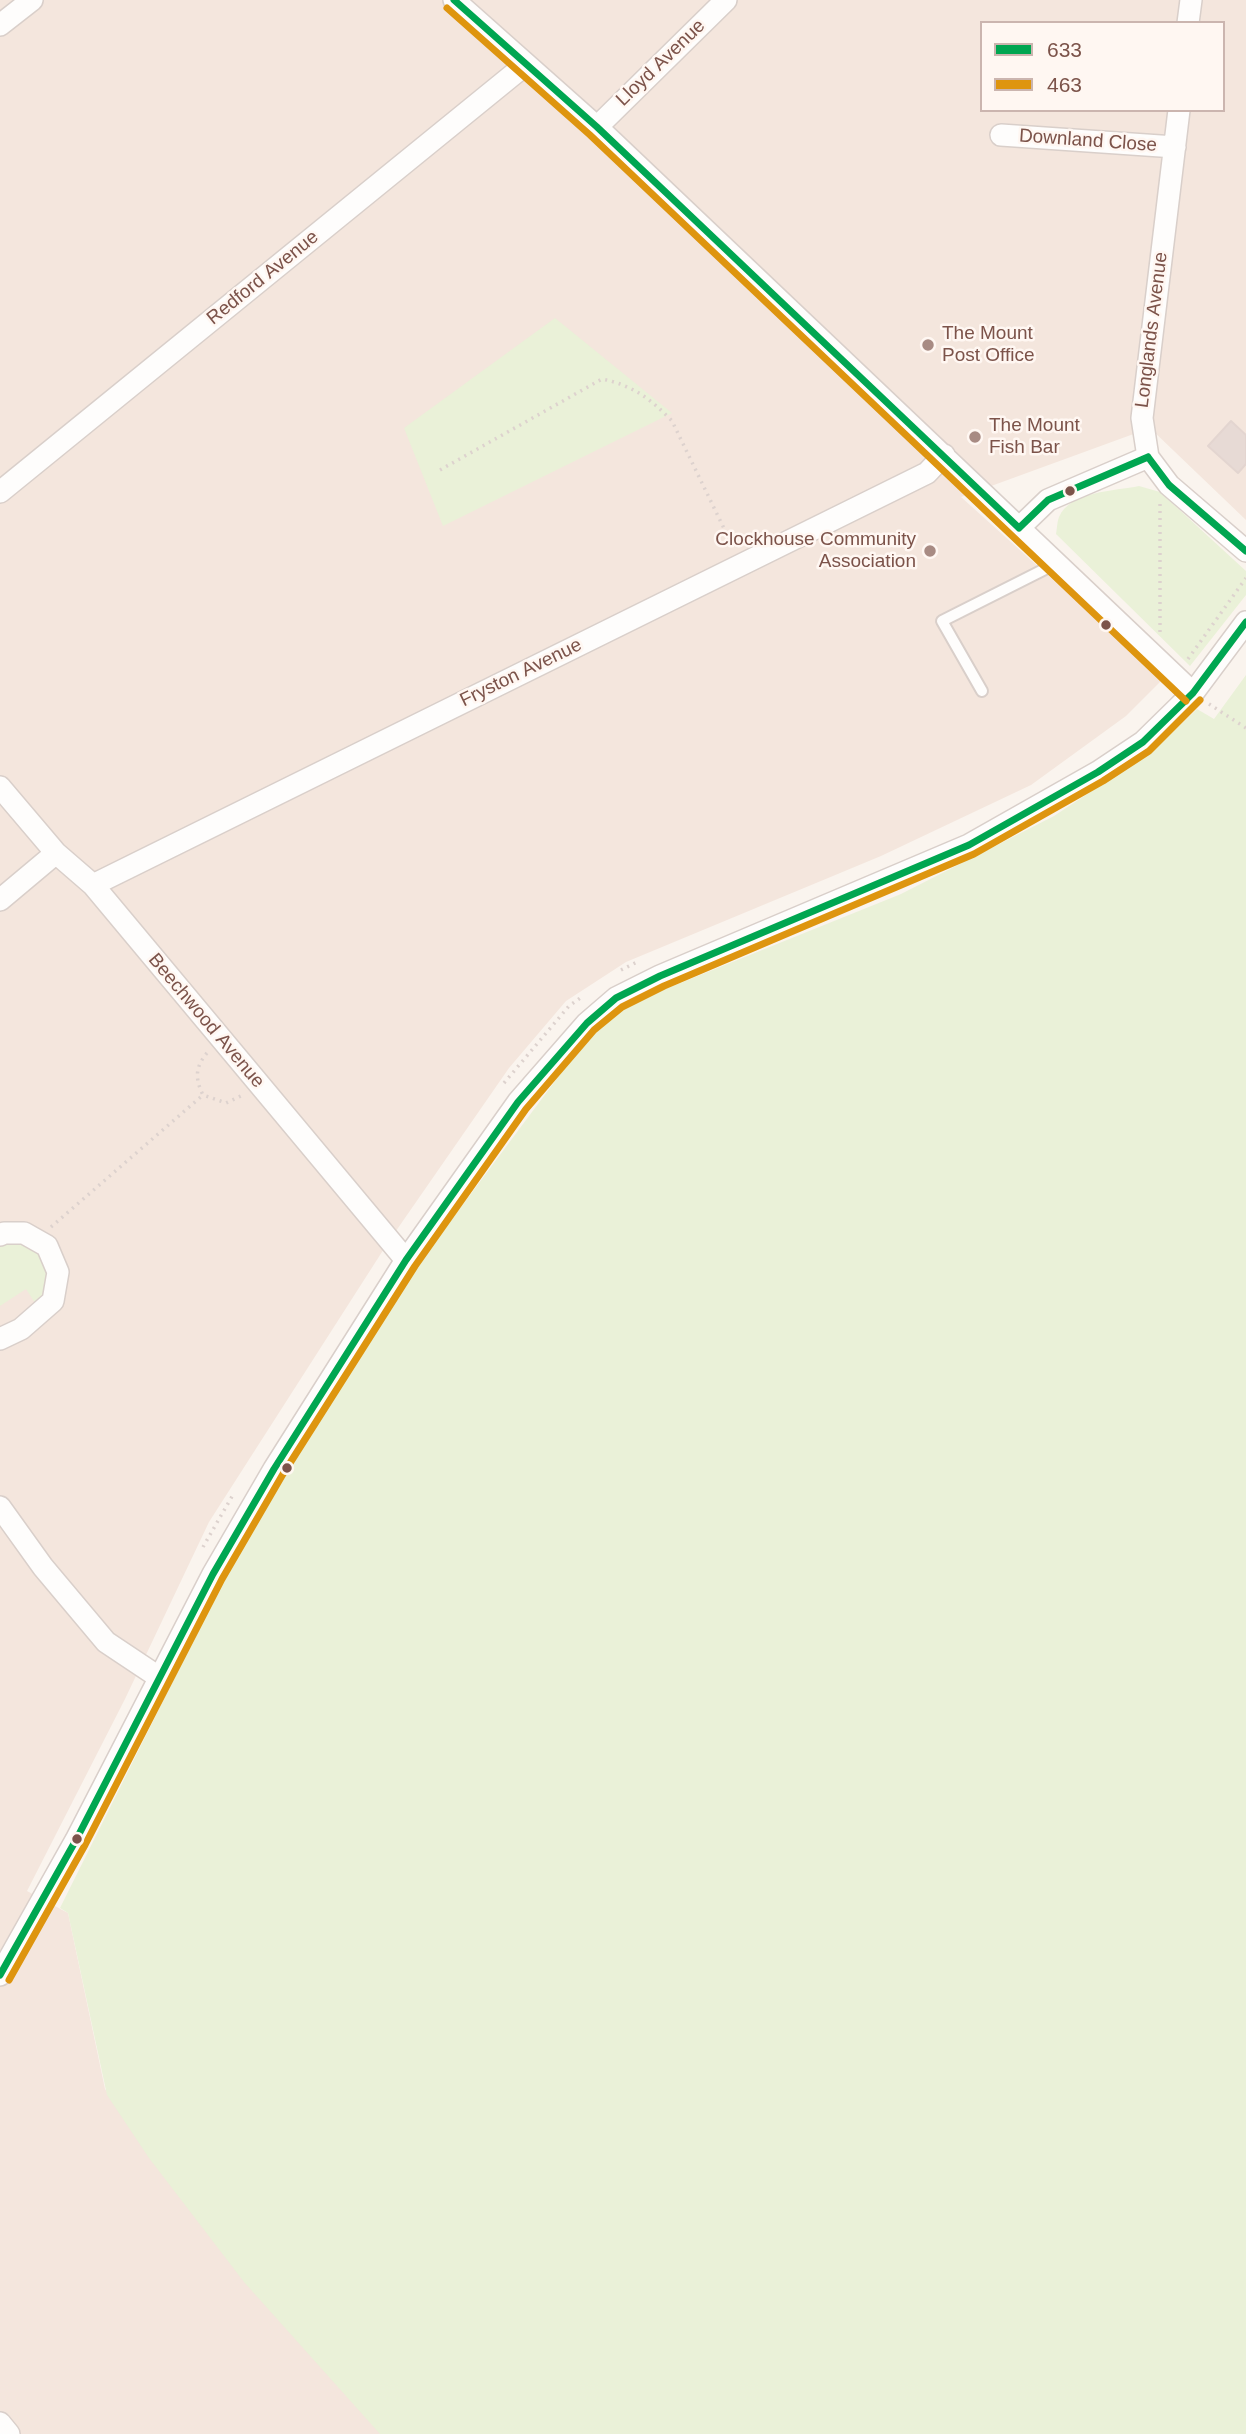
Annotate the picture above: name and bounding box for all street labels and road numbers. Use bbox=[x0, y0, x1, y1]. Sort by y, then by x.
street label: Lloyd Avenue bbox=[612, 15, 710, 111]
street label: Downland Close bbox=[1018, 125, 1158, 157]
street label: Redford Avenue bbox=[203, 226, 323, 330]
street label: Longlands Avenue bbox=[1131, 251, 1173, 409]
street label: Fryston Avenue bbox=[456, 634, 586, 712]
street label: Beechwood Avenue bbox=[143, 949, 269, 1093]

